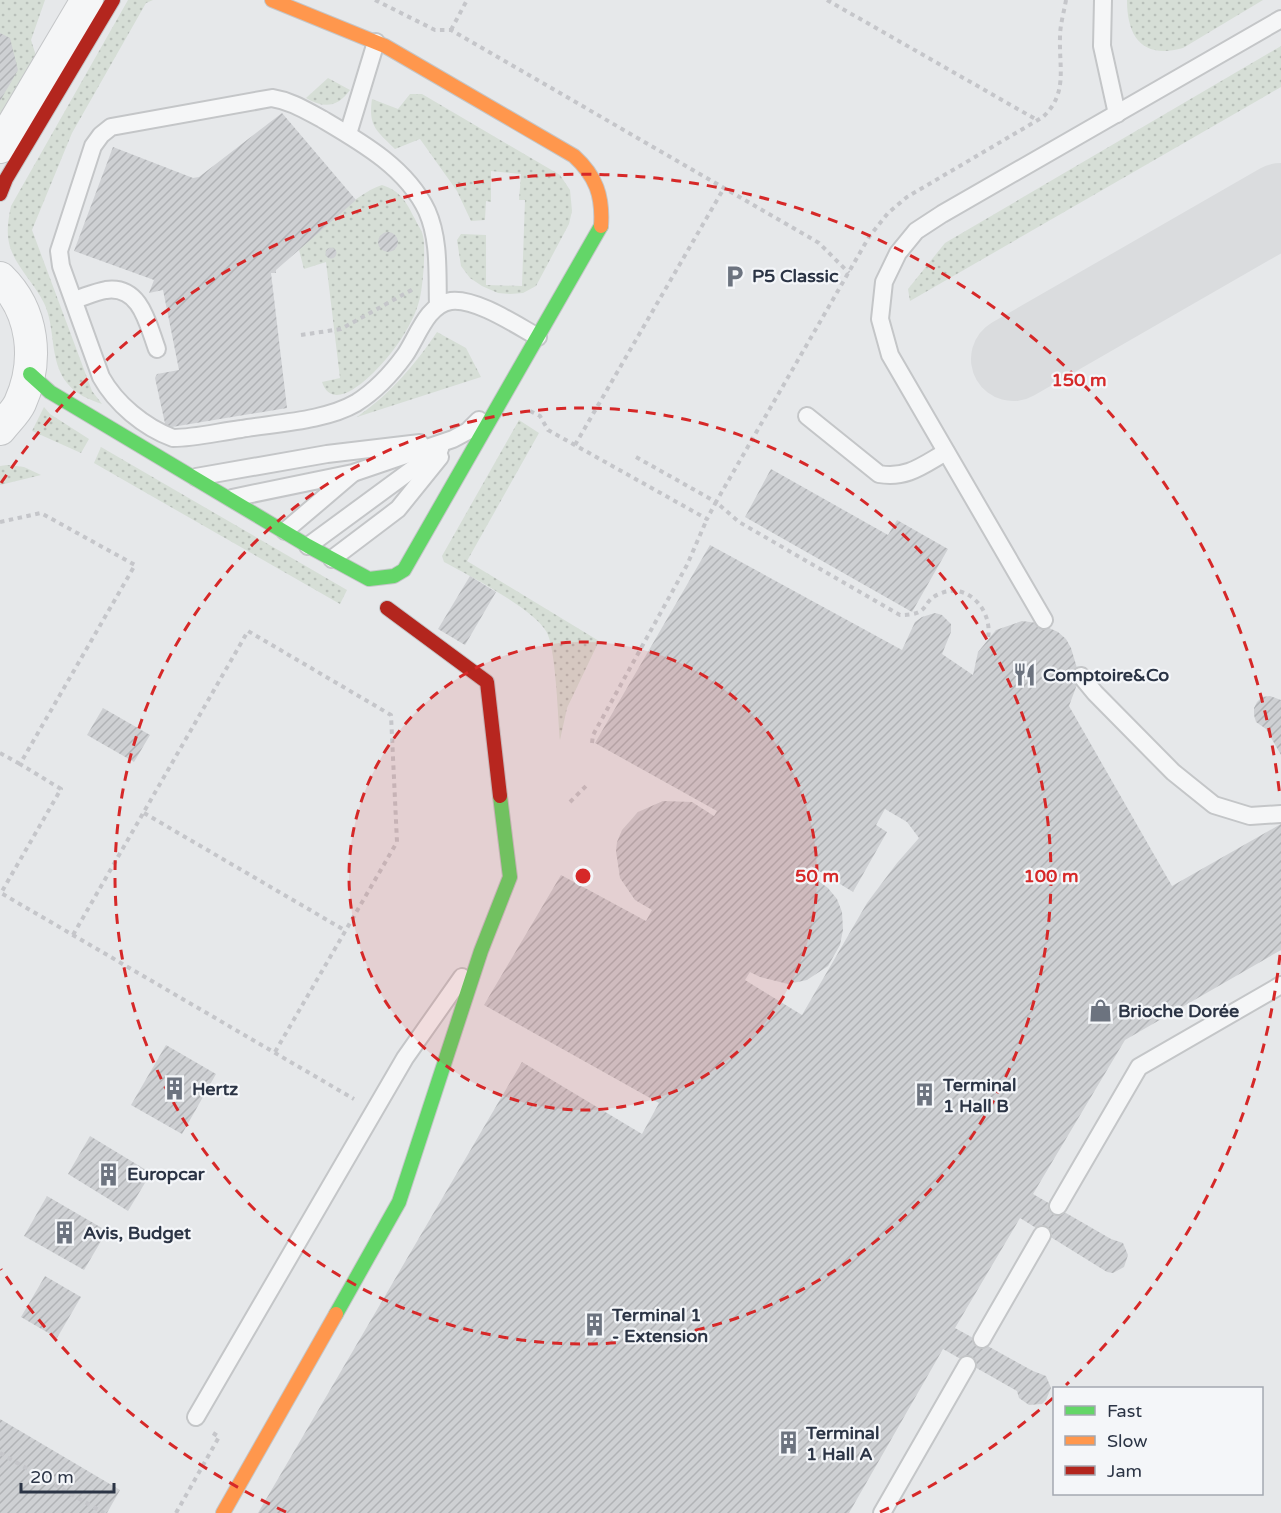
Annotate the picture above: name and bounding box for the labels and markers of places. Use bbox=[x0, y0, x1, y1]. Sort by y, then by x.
parking icon: P5 Classic bbox=[721, 263, 747, 289]
place label: P5 Classic bbox=[752, 265, 839, 287]
restaurant icon: Comptoire&Co bbox=[1012, 662, 1038, 688]
place label: Comptoire&Co bbox=[1043, 664, 1169, 686]
centre of rings bbox=[573, 866, 593, 886]
shop icon: Brioche Dorée bbox=[1087, 998, 1113, 1024]
place label: Brioche Dorée bbox=[1118, 1000, 1239, 1022]
place label: Terminal 1 Hall B bbox=[942, 1074, 1016, 1117]
building icon: Hertz bbox=[161, 1076, 187, 1102]
place label: Hertz bbox=[192, 1078, 238, 1100]
building icon: Terminal 1 Hall B bbox=[912, 1082, 938, 1108]
building icon: Europcar bbox=[96, 1161, 122, 1187]
place label: Europcar bbox=[127, 1163, 206, 1185]
building icon: Avis, Budget bbox=[52, 1220, 78, 1246]
place label: Avis, Budget bbox=[83, 1222, 191, 1244]
place label: Terminal 1 - Extension bbox=[611, 1304, 708, 1347]
building icon: Terminal 1 - Extension bbox=[581, 1312, 607, 1338]
place label: Terminal 1 Hall A bbox=[805, 1422, 879, 1465]
building icon: Terminal 1 Hall A bbox=[775, 1430, 801, 1456]

